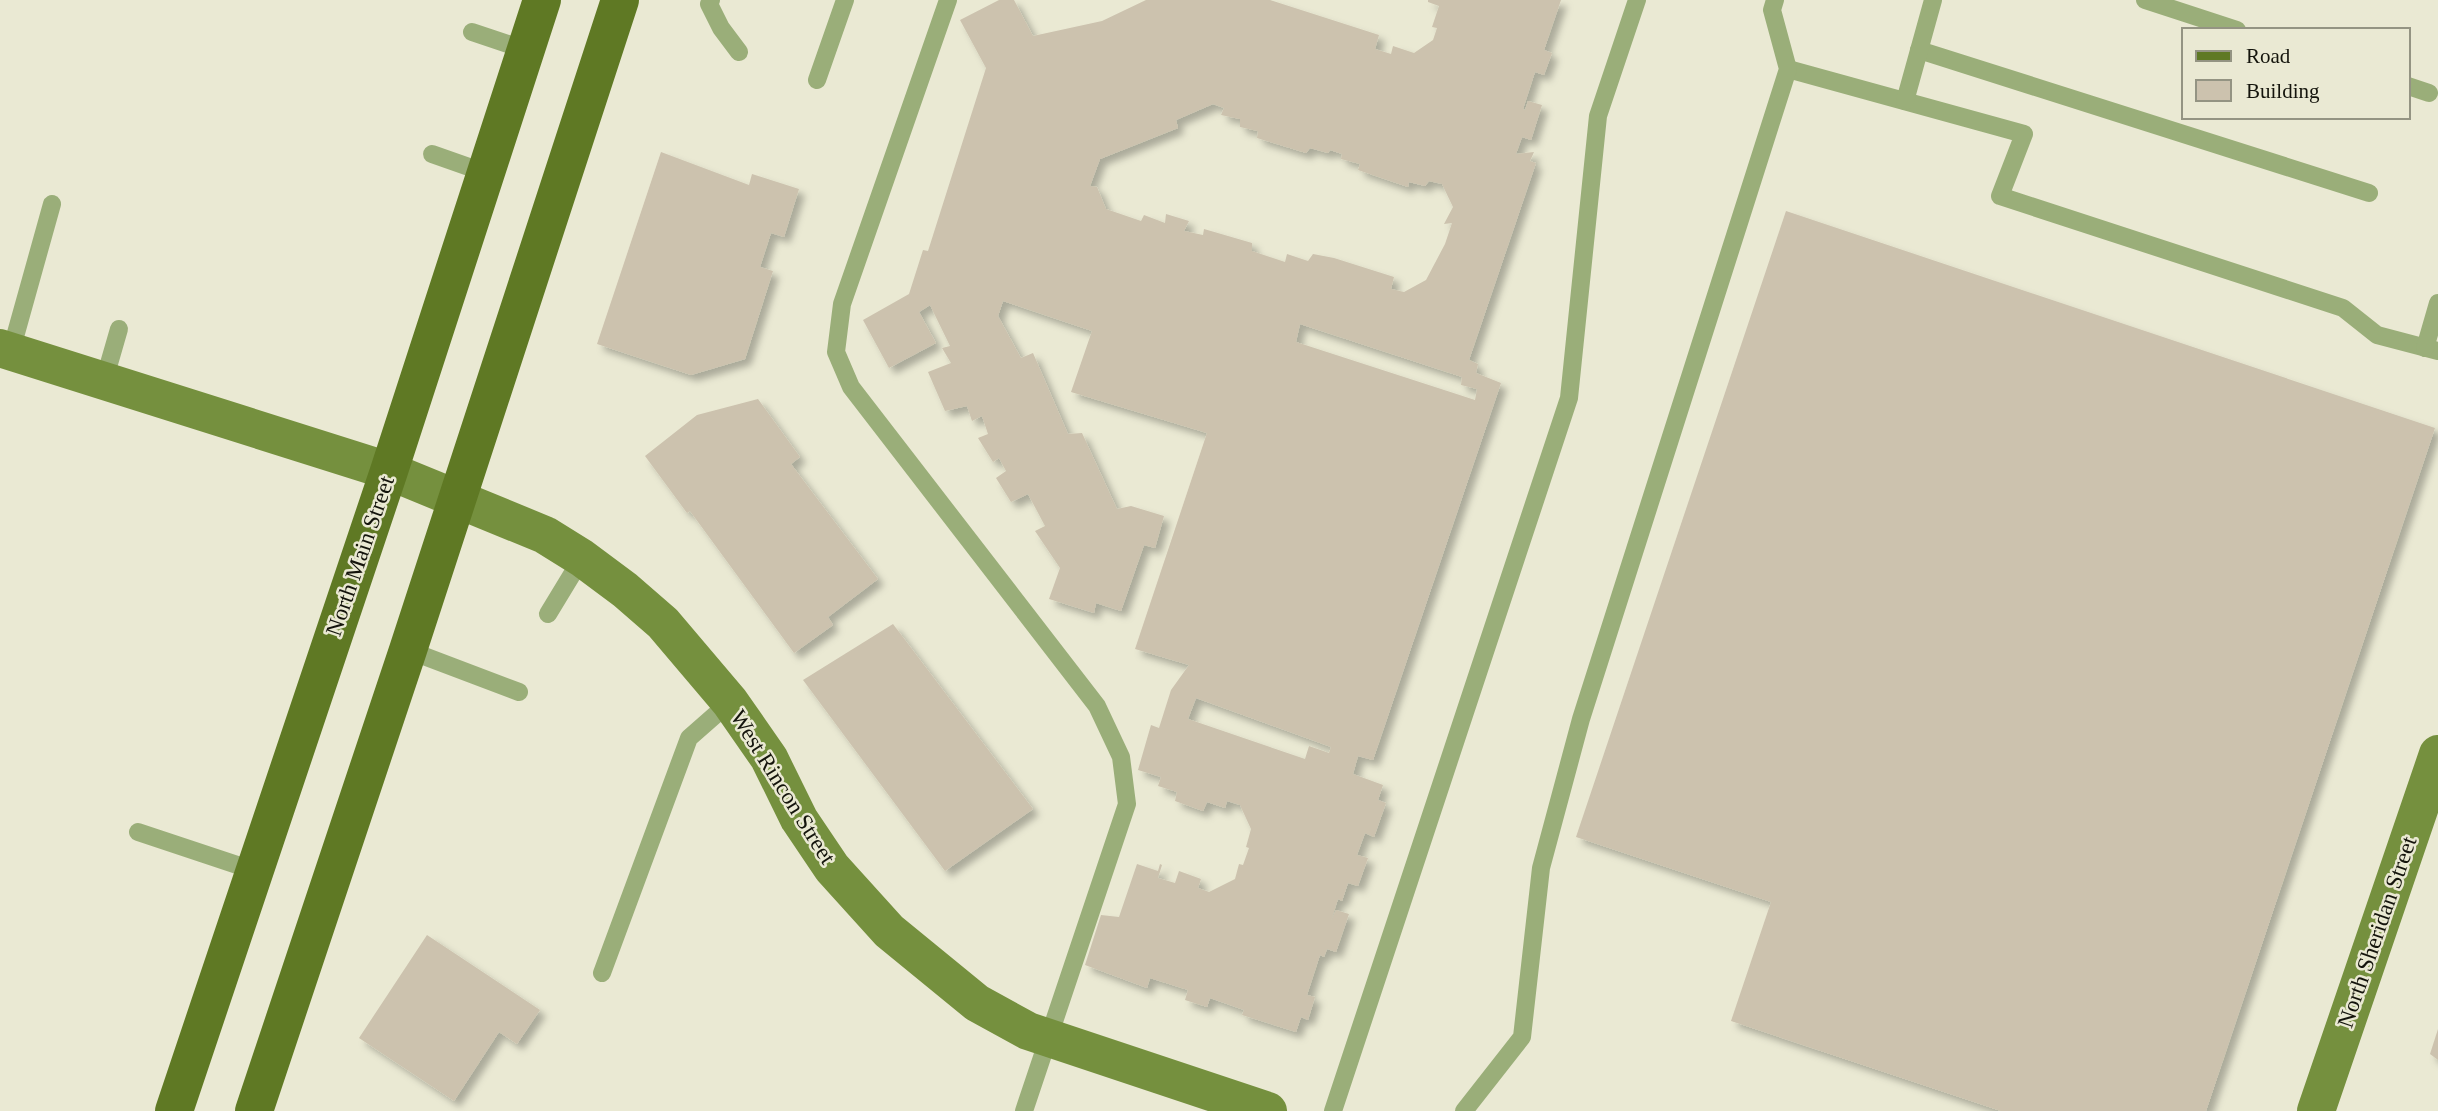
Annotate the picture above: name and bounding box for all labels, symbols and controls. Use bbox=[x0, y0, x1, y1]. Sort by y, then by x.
legend bbox=[2182, 28, 2410, 119]
text: Road bbox=[2246, 44, 2291, 68]
text: Building bbox=[2246, 79, 2320, 103]
street label: North Main Street bbox=[321, 472, 399, 639]
street label: West Rincon Street bbox=[725, 705, 841, 869]
street label: North Sheridan Street bbox=[2333, 833, 2422, 1031]

